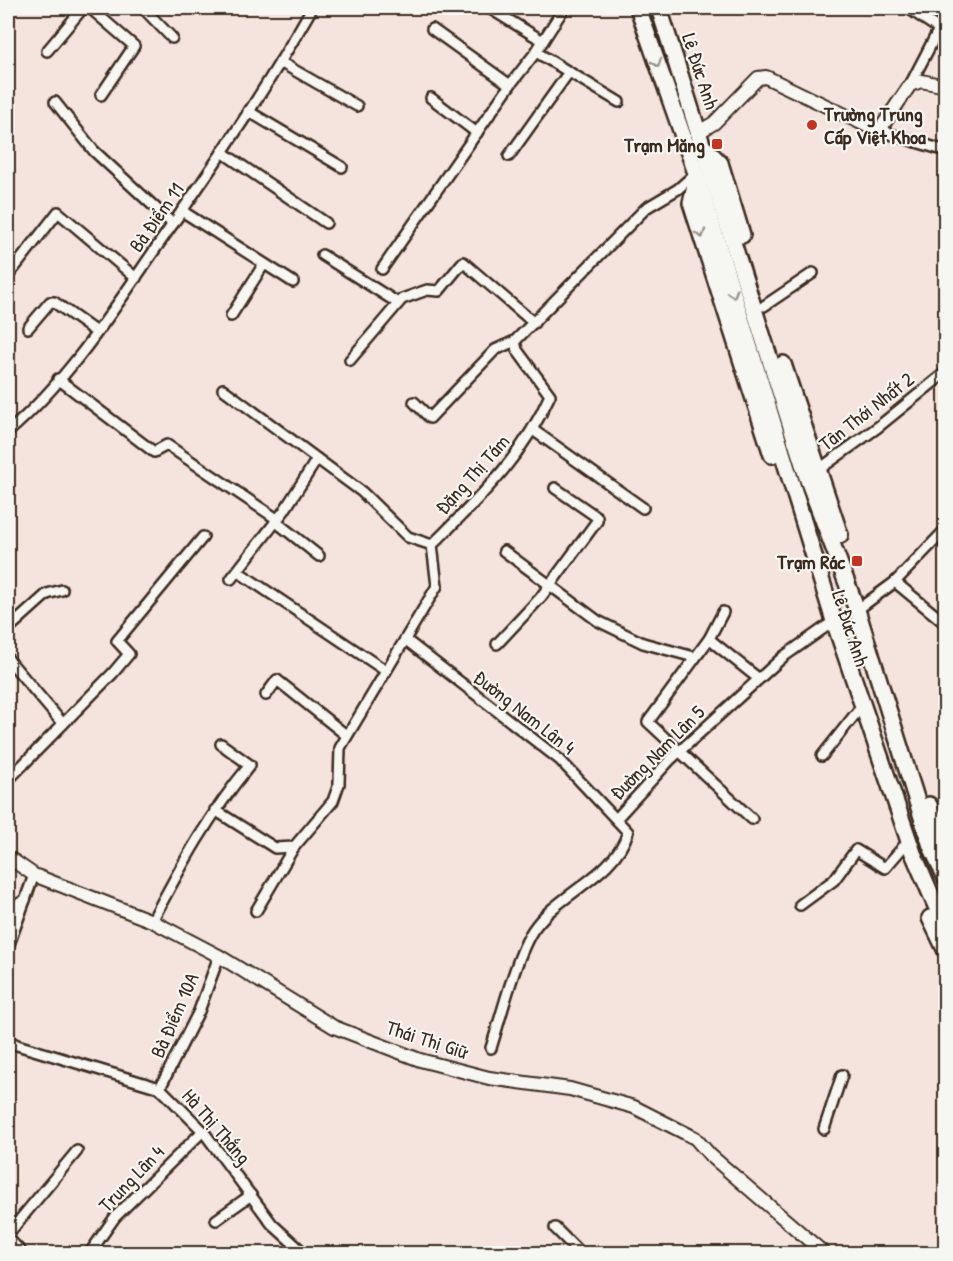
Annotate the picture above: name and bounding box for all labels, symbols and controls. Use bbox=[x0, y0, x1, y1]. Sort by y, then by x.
street label: Lê Đức Anh bbox=[676, 29, 726, 113]
one-way arrow bbox=[650, 57, 663, 68]
place label: Trường Trung Cấp Việt Khoa bbox=[823, 100, 926, 151]
marker: Trường Trung Cấp Việt Khoa bbox=[805, 118, 819, 132]
place label: Trạm Măng bbox=[623, 131, 705, 159]
marker: Trạm Măng bbox=[710, 137, 724, 151]
street label: Bà Điểm 11 bbox=[122, 177, 190, 257]
one-way arrow bbox=[693, 228, 706, 239]
one-way arrow bbox=[726, 288, 738, 299]
street label: Tân Thới Nhất 2 bbox=[813, 365, 920, 457]
street label: Đặng Thị Tám bbox=[429, 428, 515, 520]
place label: Trạm Rác bbox=[776, 548, 846, 575]
marker: Trạm Rác bbox=[850, 554, 864, 568]
street label: Lê Đức Anh bbox=[826, 586, 876, 670]
street label: Đường Nam Lân 4 bbox=[468, 664, 582, 760]
street label: Đường Nam Lân 5 bbox=[604, 698, 711, 805]
street label: Bà Điểm 10A bbox=[143, 968, 205, 1062]
street label: Thái Thị Giữ bbox=[383, 1013, 473, 1065]
street label: Hà Thị Thắng bbox=[177, 1082, 257, 1170]
street label: Trung Lân 4 bbox=[92, 1138, 170, 1218]

